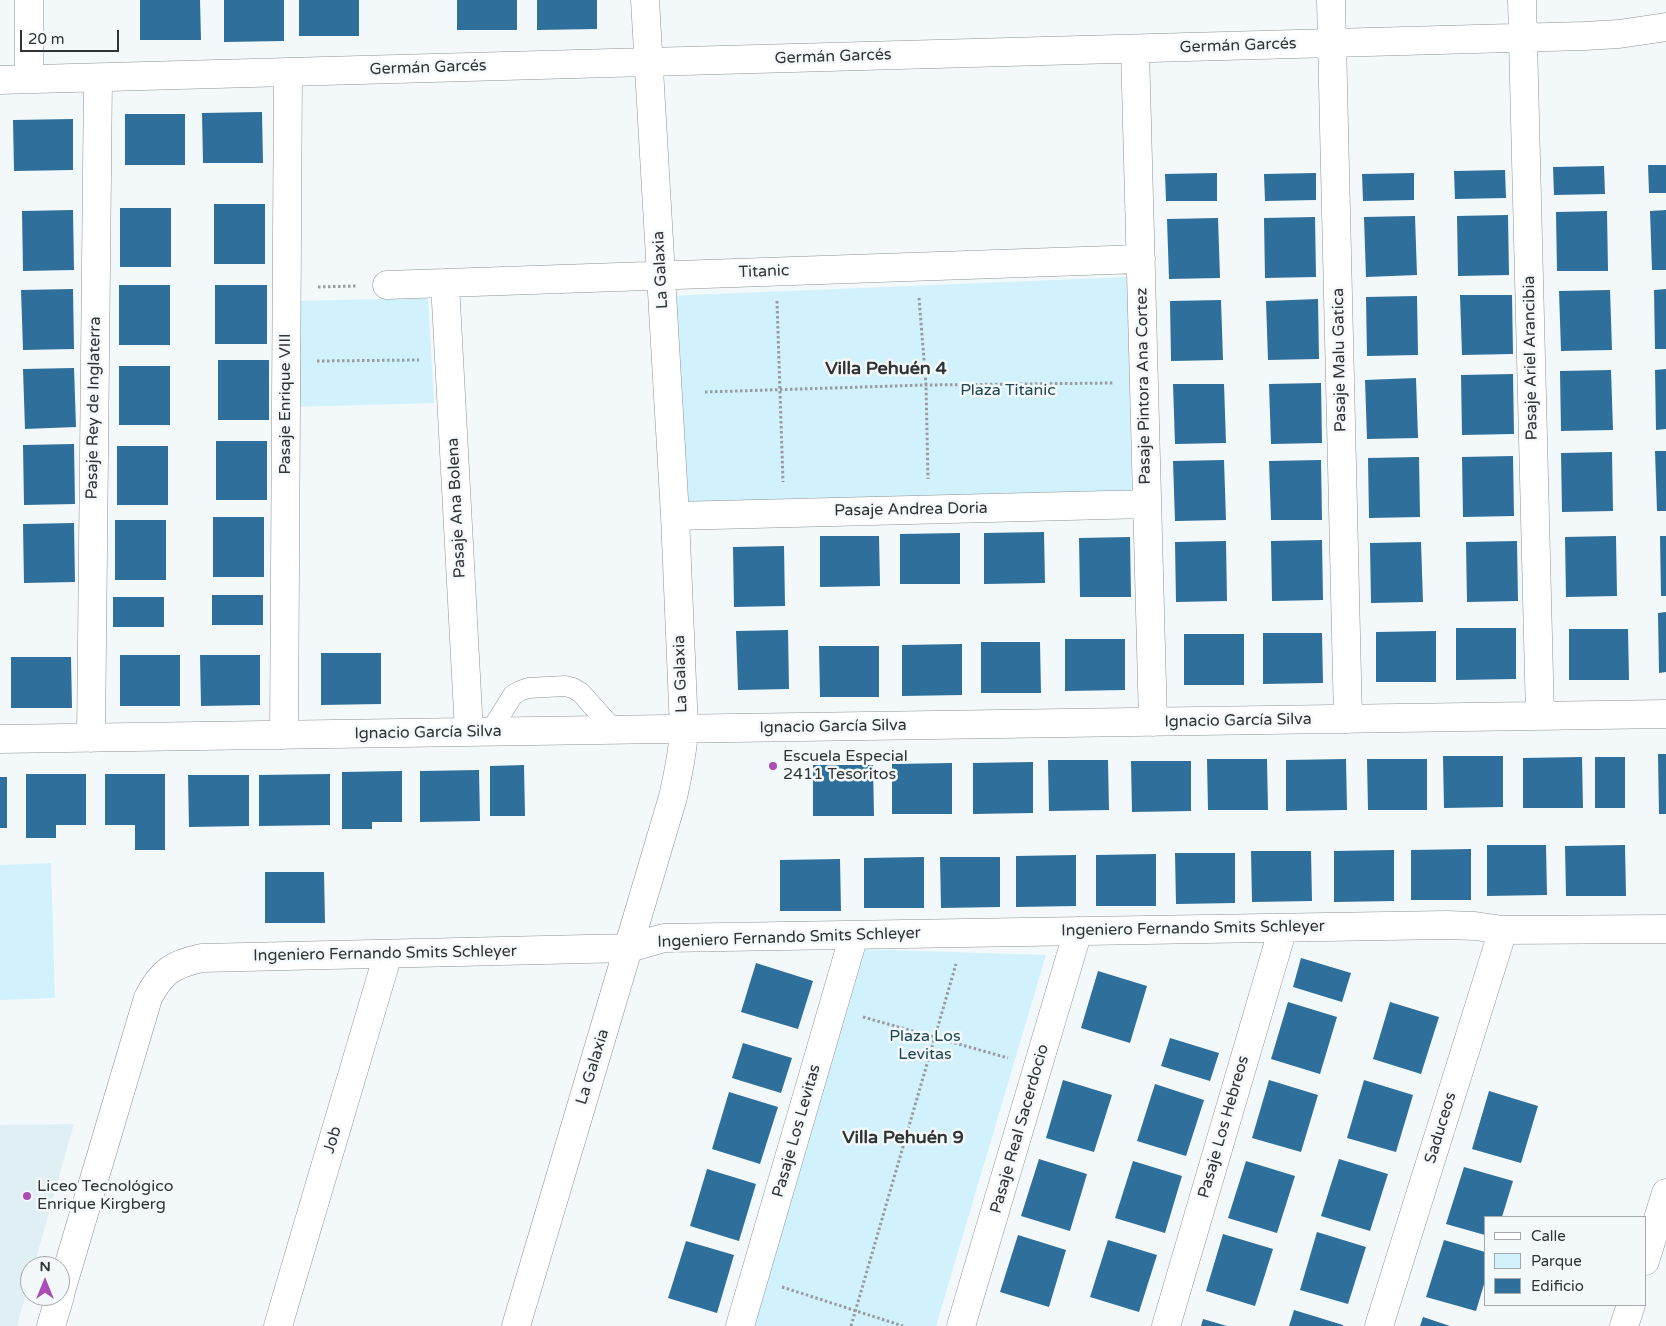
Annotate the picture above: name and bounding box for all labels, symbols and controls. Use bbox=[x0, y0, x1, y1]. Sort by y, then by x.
scale bar bbox=[22, 20, 121, 52]
text: 20 m bbox=[28, 30, 65, 48]
street label: Germán Garcés bbox=[1179, 34, 1297, 58]
street label: Germán Garcés bbox=[774, 45, 892, 69]
street label: Germán Garcés bbox=[369, 56, 487, 80]
street label: La Galaxia bbox=[649, 231, 673, 309]
street label: Titanic bbox=[738, 262, 790, 282]
street label: Pasaje Ariel Arancibia bbox=[1520, 275, 1542, 441]
street label: Pasaje Pintora Ana Cortez bbox=[1133, 287, 1155, 485]
street label: Pasaje Malu Gatica bbox=[1329, 288, 1351, 432]
street label: Pasaje Rey de Inglaterra bbox=[83, 316, 105, 500]
street label: Pasaje Enrique VIII bbox=[276, 333, 296, 475]
district label: Villa Pehuén 4 bbox=[825, 358, 947, 380]
park label: Plaza Titanic bbox=[960, 381, 1056, 401]
street label: Pasaje Ana Bolena bbox=[444, 437, 470, 579]
street label: Pasaje Andrea Doria bbox=[834, 499, 988, 521]
street label: La Galaxia bbox=[670, 635, 692, 713]
street label: Ignacio García Silva bbox=[1164, 710, 1312, 732]
street label: Ignacio García Silva bbox=[759, 716, 907, 738]
street label: Ignacio García Silva bbox=[354, 722, 502, 744]
place label: Escuela Especial 2411 Tesoritos bbox=[783, 747, 908, 785]
marker: Escuela Especial 2411 Tesoritos bbox=[767, 760, 779, 772]
street label: Ingeniero Fernando Smits Schleyer bbox=[1061, 917, 1325, 941]
street label: Ingeniero Fernando Smits Schleyer bbox=[657, 924, 921, 952]
street label: Ingeniero Fernando Smits Schleyer bbox=[253, 942, 517, 966]
street label: La Galaxia bbox=[572, 1027, 614, 1107]
park label: Plaza Los Levitas bbox=[889, 1027, 961, 1065]
street label: Pasaje Real Sacerdocio bbox=[987, 1042, 1053, 1216]
street label: Pasaje Los Hebreos bbox=[1194, 1053, 1254, 1201]
street label: Pasaje Los Levitas bbox=[769, 1062, 825, 1200]
street label: Saduceos bbox=[1421, 1090, 1461, 1166]
street label: Job bbox=[320, 1124, 346, 1156]
district label: Villa Pehuén 9 bbox=[842, 1127, 964, 1149]
place label: Liceo Tecnológico Enrique Kirgberg bbox=[37, 1177, 173, 1215]
marker: Liceo Tecnológico Enrique Kirgberg bbox=[21, 1190, 33, 1202]
legend bbox=[1484, 1216, 1646, 1306]
text: Calle bbox=[1531, 1227, 1566, 1245]
text: Parque bbox=[1531, 1252, 1582, 1270]
north arrow bbox=[20, 1256, 70, 1306]
text: N bbox=[39, 1258, 51, 1275]
text: Edificio bbox=[1531, 1277, 1584, 1295]

